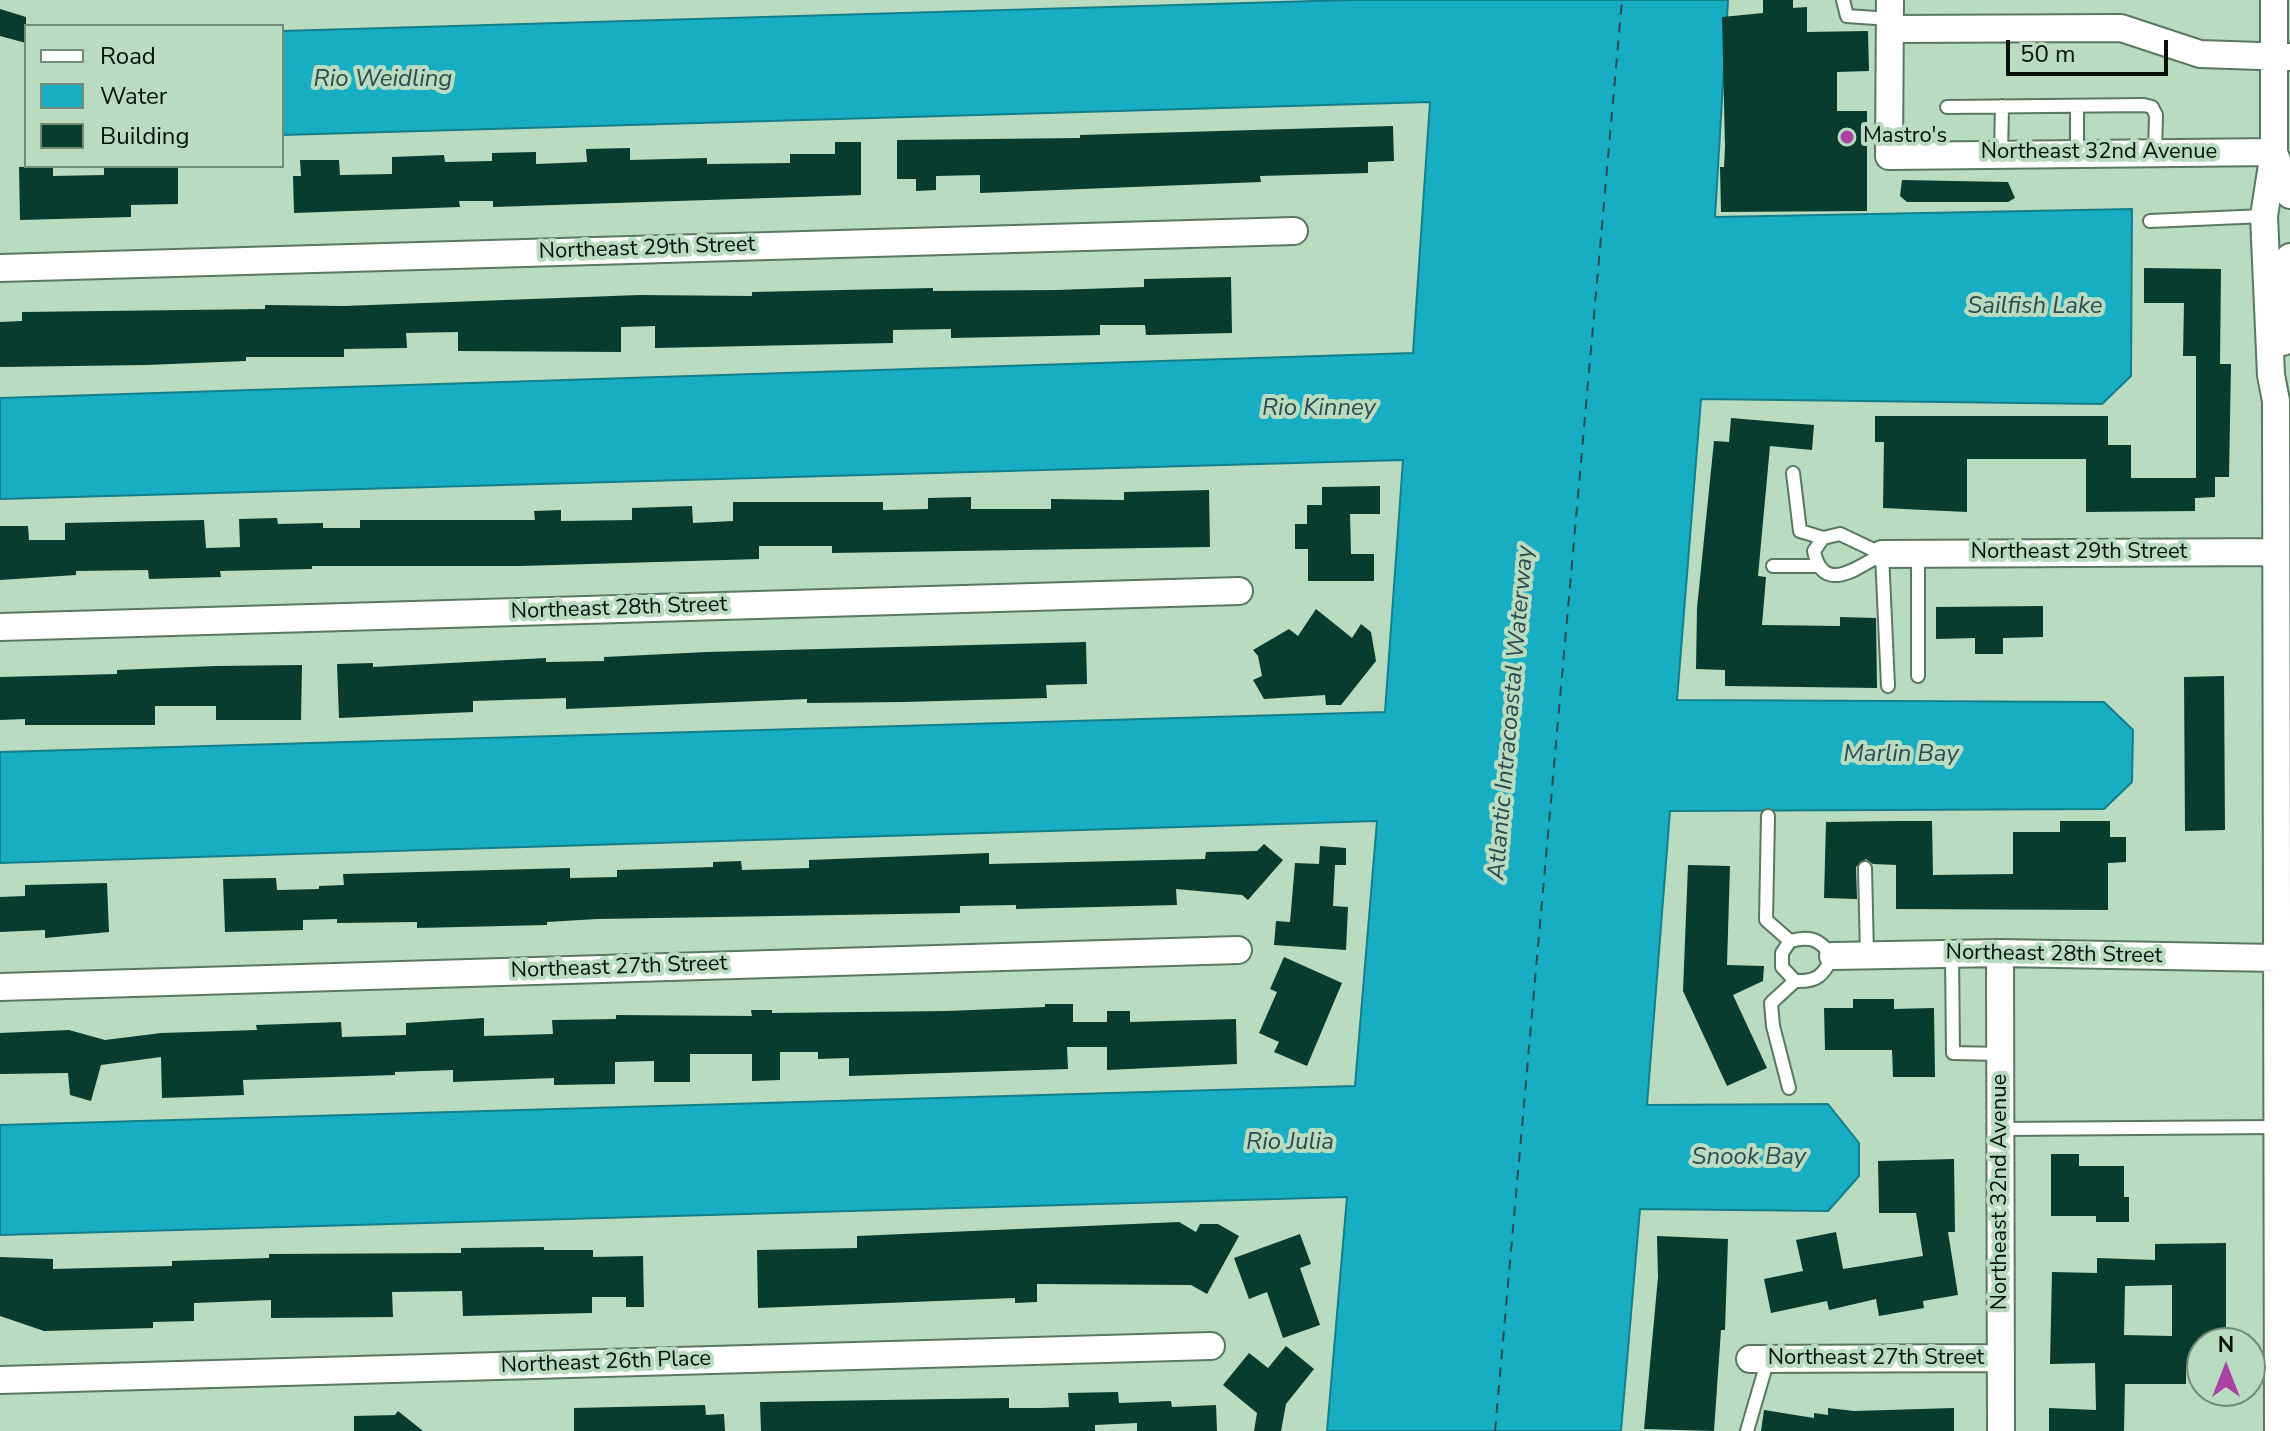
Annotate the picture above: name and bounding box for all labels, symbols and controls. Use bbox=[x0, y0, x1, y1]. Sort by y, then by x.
legend bbox=[24, 24, 284, 168]
scale bar bbox=[2010, 24, 2172, 74]
text: 50 m bbox=[2020, 38, 2076, 70]
text: Road bbox=[100, 40, 156, 72]
water label: Rio Weidling bbox=[314, 66, 452, 94]
text: Water bbox=[100, 80, 167, 112]
text: Building bbox=[100, 120, 190, 152]
place label: Mastro's bbox=[1863, 124, 1947, 150]
marker: Mastro's bbox=[1838, 128, 1856, 146]
street label: Northeast 32nd Avenue bbox=[1981, 140, 2217, 166]
street label: Northeast 29th Street bbox=[538, 232, 756, 266]
water label: Sailfish Lake bbox=[1968, 293, 2102, 321]
water label: Rio Kinney bbox=[1262, 395, 1376, 423]
street label: Northeast 29th Street bbox=[1971, 540, 2187, 566]
water label: Atlantic Intracoastal Waterway bbox=[1483, 545, 1541, 881]
street label: Northeast 28th Street bbox=[510, 592, 728, 626]
water label: Marlin Bay bbox=[1843, 741, 1959, 769]
street label: Northeast 28th Street bbox=[1945, 940, 2163, 970]
street label: Northeast 27th Street bbox=[510, 951, 728, 985]
street label: Northeast 32nd Avenue bbox=[1988, 1074, 2014, 1310]
water label: Rio Julia bbox=[1246, 1129, 1334, 1157]
water label: Snook Bay bbox=[1692, 1144, 1806, 1172]
north arrow bbox=[2186, 1327, 2266, 1407]
text: N bbox=[2218, 1330, 2234, 1360]
street label: Northeast 26th Place bbox=[500, 1346, 712, 1380]
street label: Northeast 27th Street bbox=[1768, 1346, 1984, 1372]

